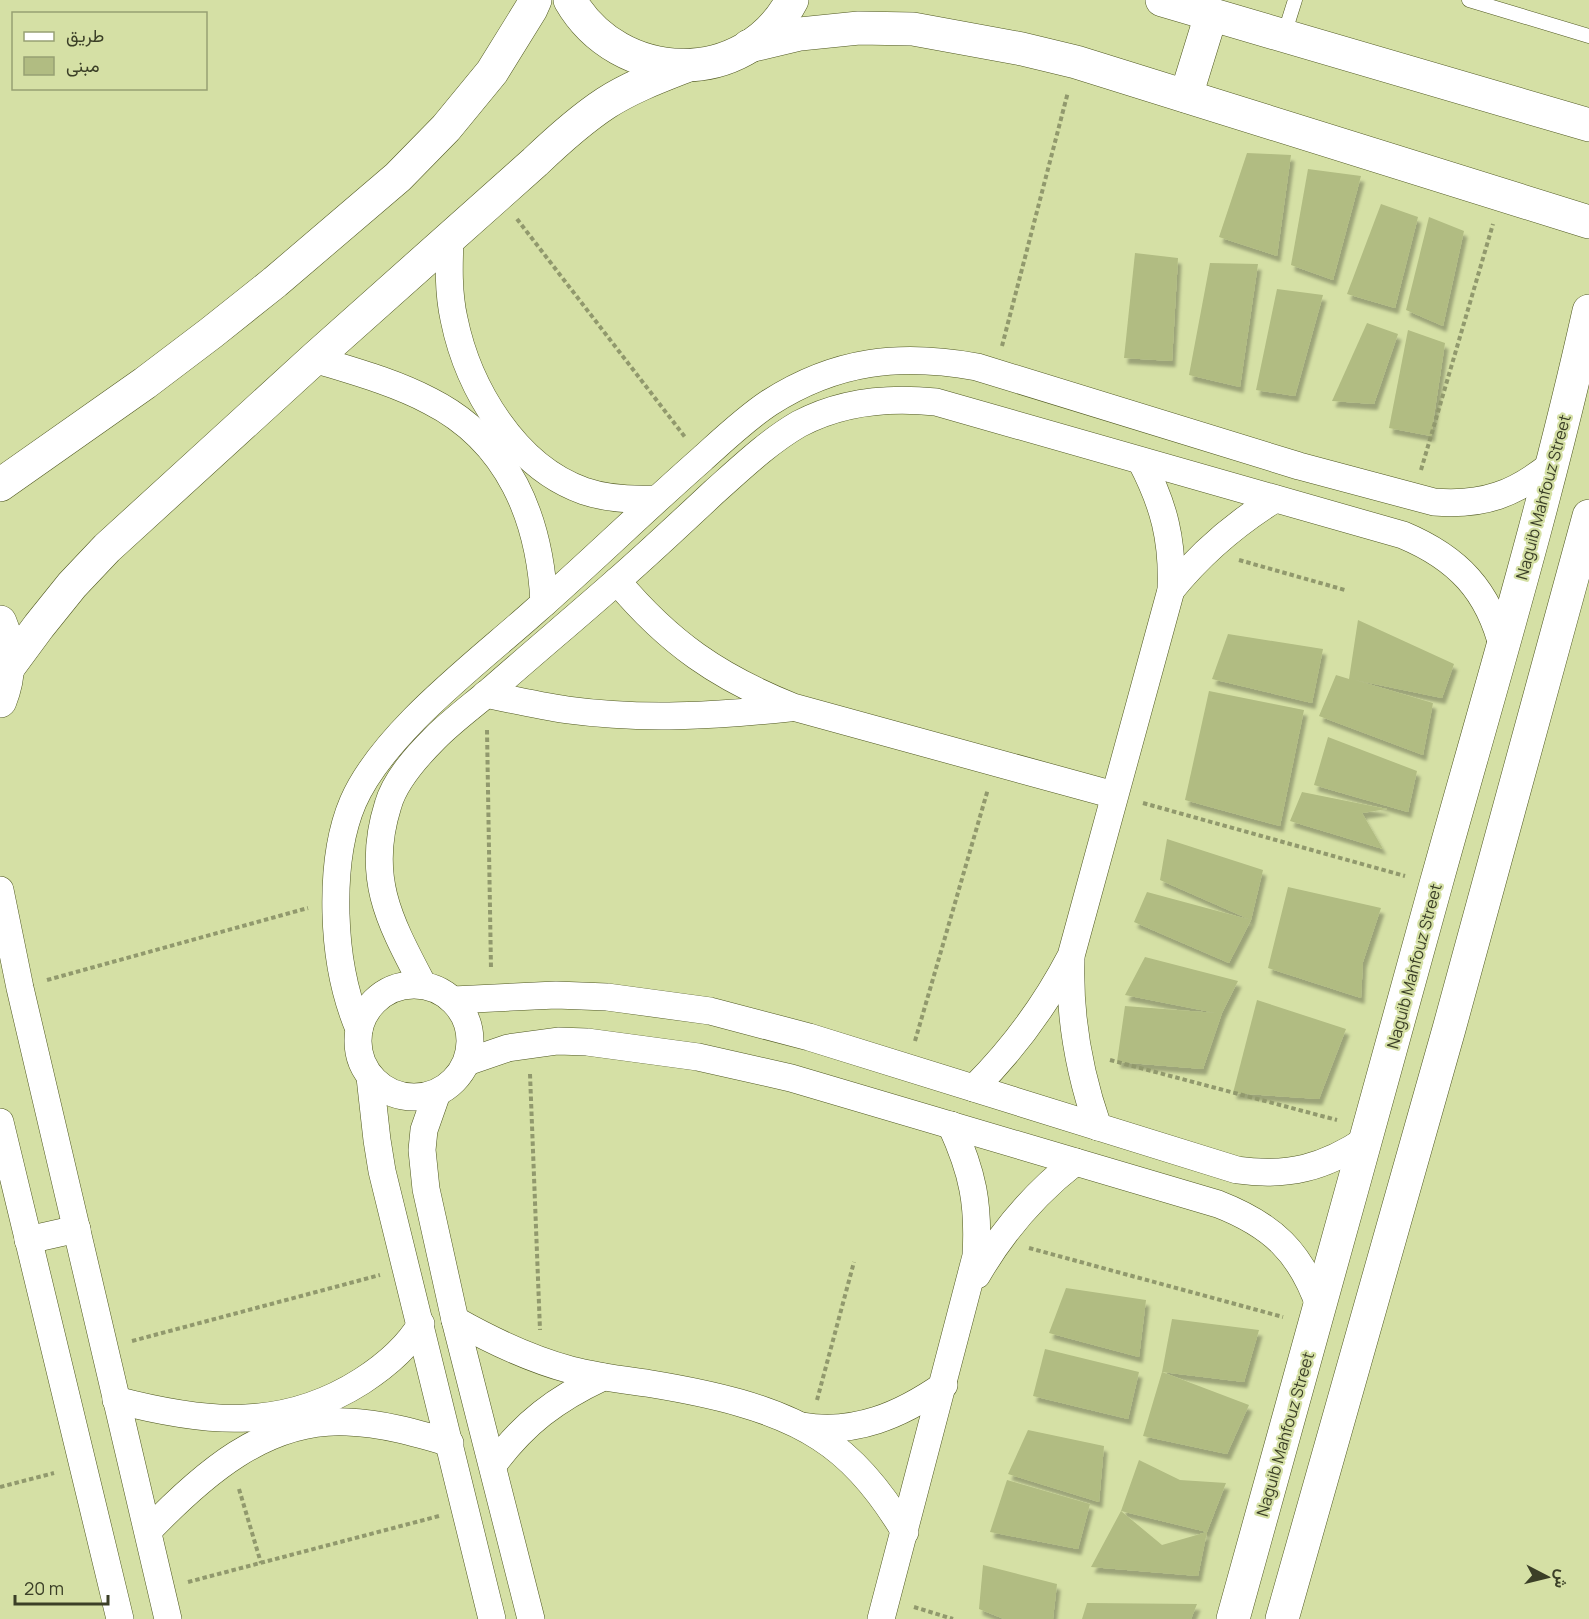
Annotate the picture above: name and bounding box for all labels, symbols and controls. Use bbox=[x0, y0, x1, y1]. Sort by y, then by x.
legend bbox=[12, 12, 207, 90]
text: طريق bbox=[66, 23, 104, 47]
text: مبنى bbox=[66, 53, 100, 77]
street label: Naguib Mahfouz Street bbox=[1510, 412, 1576, 582]
street label: Naguib Mahfouz Street bbox=[1381, 881, 1447, 1051]
street label: Naguib Mahfouz Street bbox=[1251, 1349, 1319, 1519]
north arrow bbox=[1517, 1547, 1577, 1607]
scale bar bbox=[15, 1568, 108, 1606]
text: ش bbox=[1550, 1568, 1574, 1590]
text: 20 m bbox=[24, 1576, 64, 1600]

